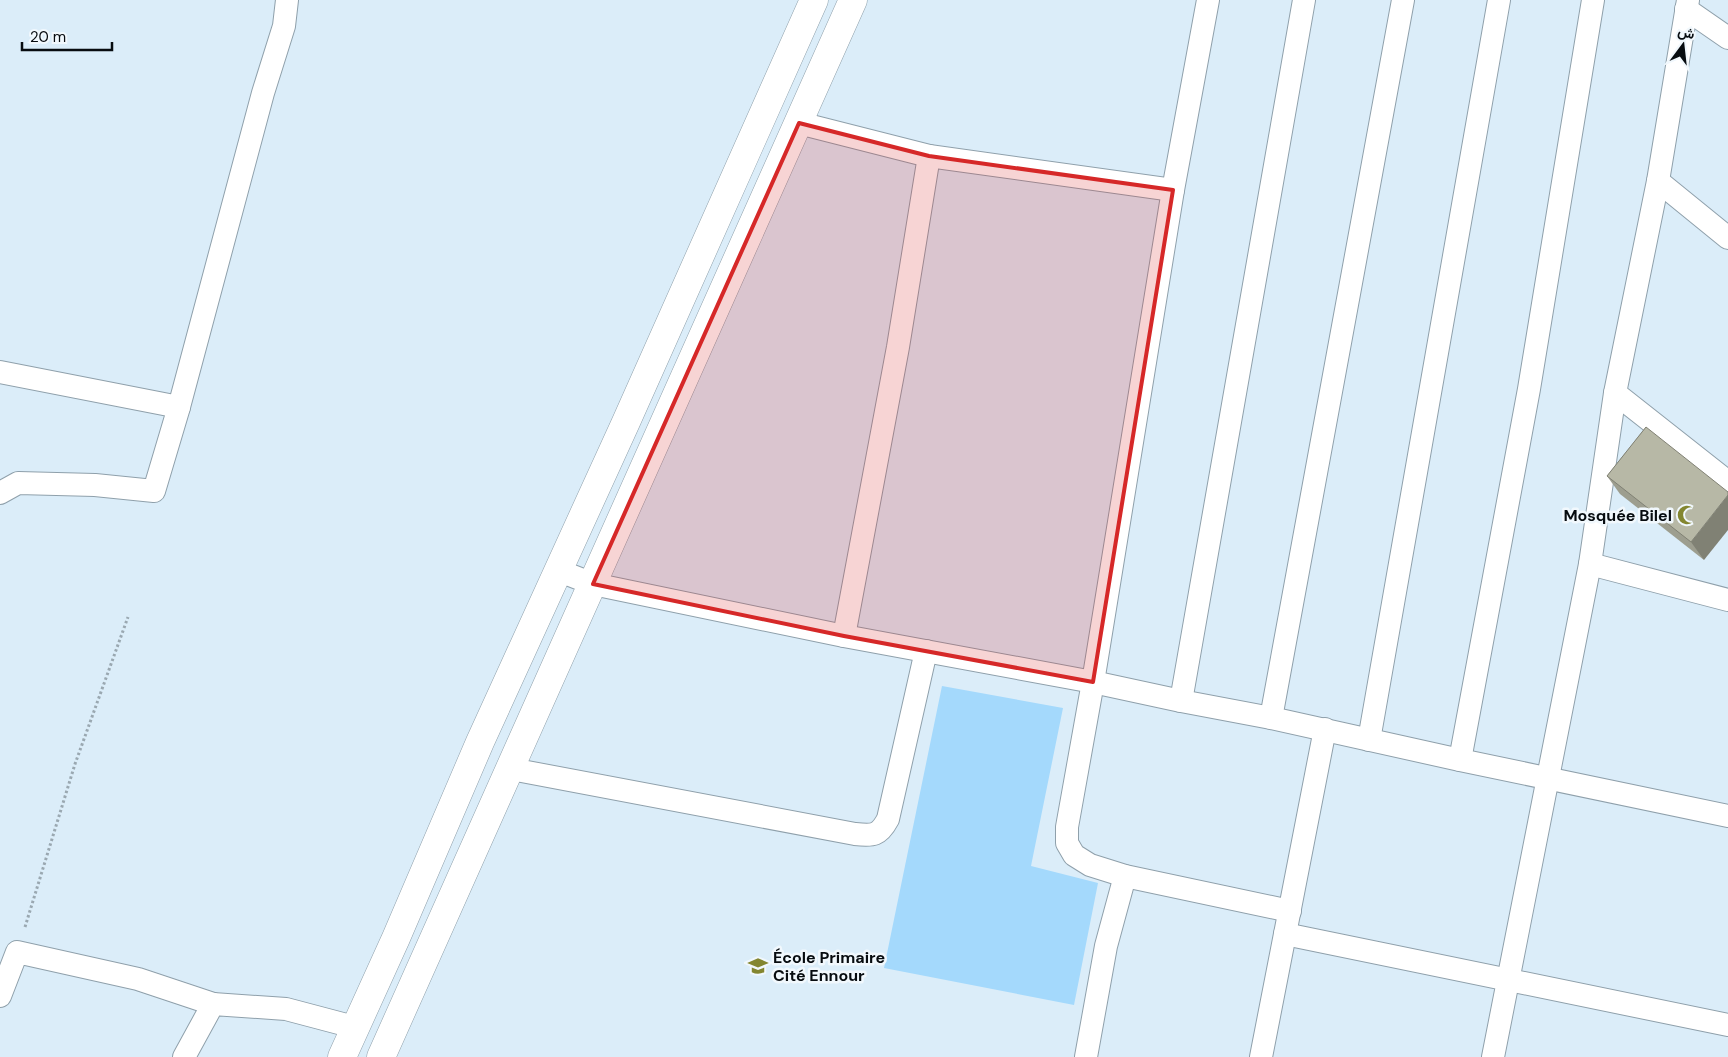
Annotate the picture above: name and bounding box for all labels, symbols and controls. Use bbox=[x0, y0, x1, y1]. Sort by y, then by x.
scale bar bbox=[22, 20, 112, 52]
north arrow bbox=[1658, 20, 1708, 70]
text: ش bbox=[1676, 22, 1697, 43]
text: 20 m bbox=[30, 27, 66, 47]
mosque icon: Mosquée Bilel bbox=[1676, 504, 1698, 526]
place label: Mosquée Bilel bbox=[1563, 505, 1672, 526]
place label: École Primaire Cité Ennour bbox=[773, 947, 885, 986]
school or university icon: École Primaire Cité Ennour bbox=[747, 955, 769, 977]

